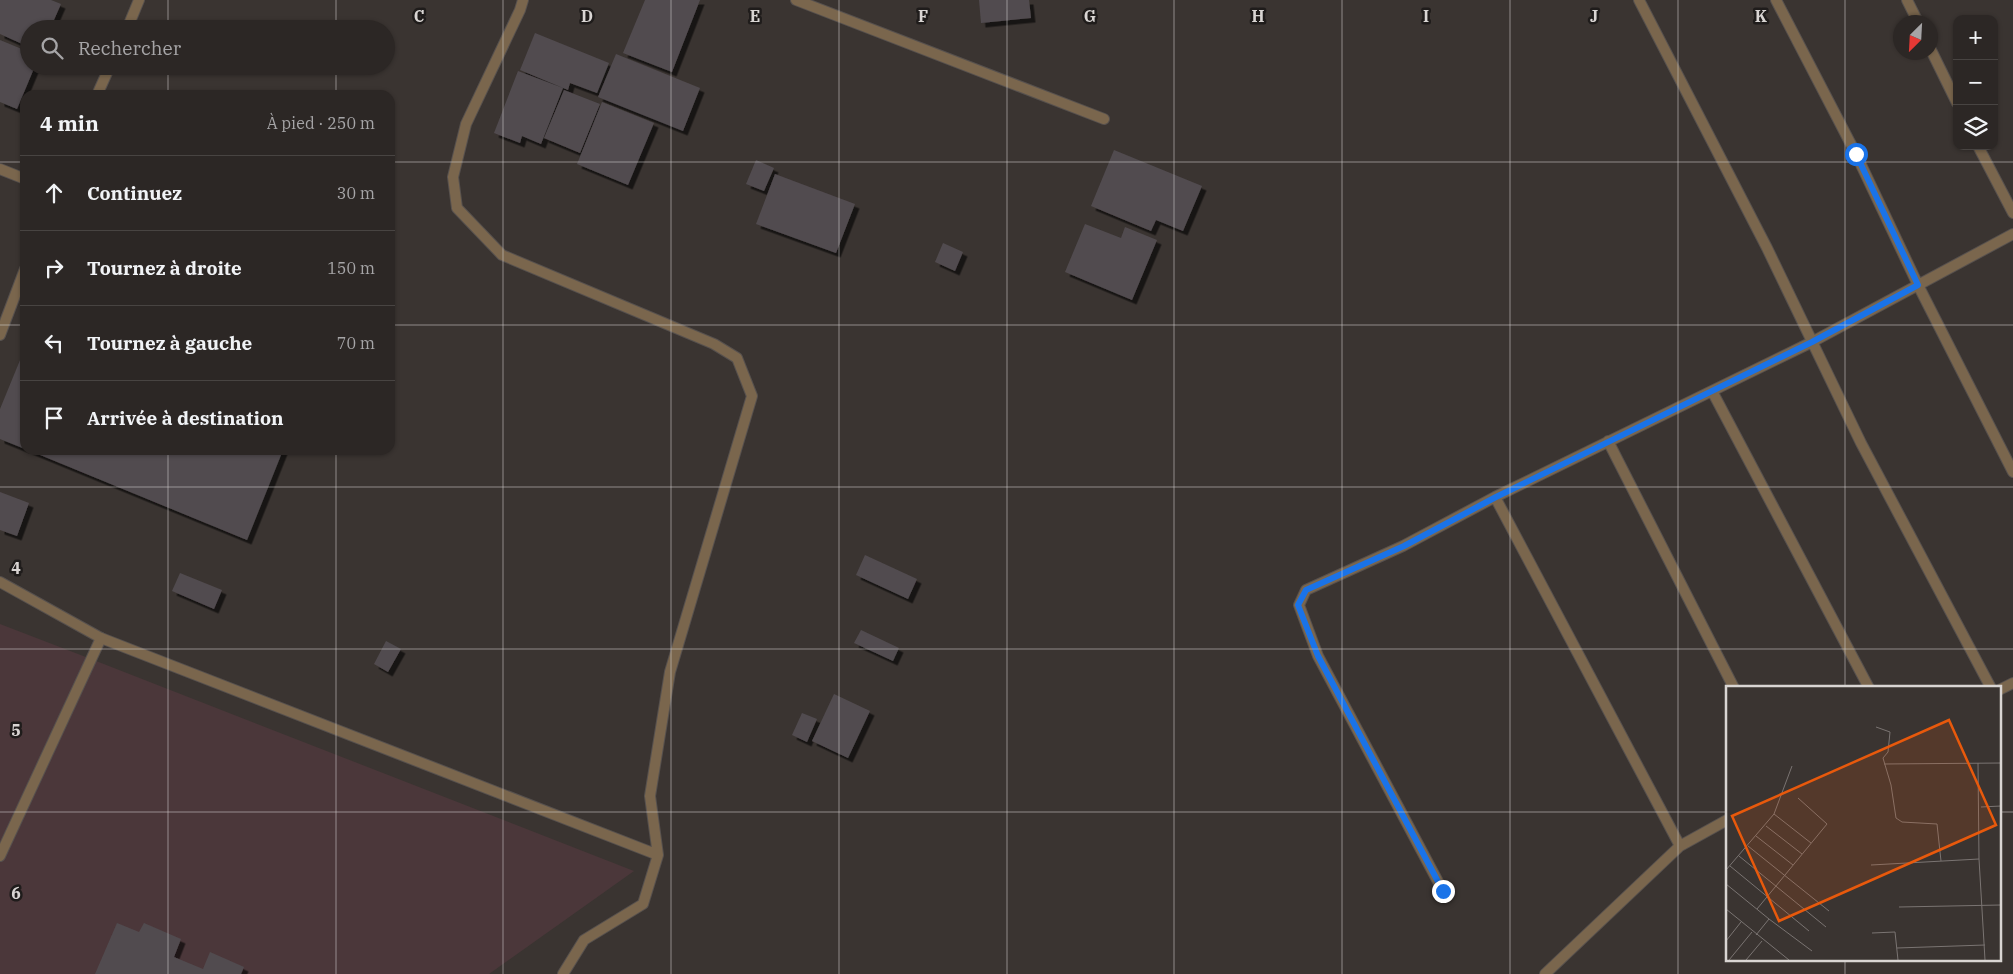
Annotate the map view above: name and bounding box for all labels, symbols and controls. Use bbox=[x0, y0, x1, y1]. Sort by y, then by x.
text: C bbox=[414, 6, 424, 26]
text: D bbox=[581, 6, 593, 26]
text: E bbox=[750, 6, 760, 26]
text: F bbox=[918, 6, 928, 26]
text: G bbox=[1084, 6, 1096, 26]
text: H bbox=[1252, 6, 1265, 26]
text: I bbox=[1423, 6, 1429, 26]
text: J bbox=[1590, 6, 1598, 26]
text: K bbox=[1755, 6, 1768, 26]
north arrow bbox=[1893, 15, 1938, 60]
map controls bbox=[1953, 15, 1998, 150]
button: + bbox=[1953, 15, 1998, 60]
search box bbox=[20, 20, 395, 75]
icon: search bbox=[38, 34, 66, 62]
text: Rechercher bbox=[78, 36, 181, 60]
button: − bbox=[1953, 60, 1998, 105]
button: layers bbox=[1953, 105, 1998, 150]
text: 4 min bbox=[40, 109, 99, 137]
text: À pied · 250 m bbox=[267, 113, 375, 133]
route start bbox=[1845, 143, 1868, 166]
icon: ahead bbox=[40, 179, 68, 207]
text: Continuez bbox=[87, 181, 182, 205]
text: 30 m bbox=[337, 183, 375, 203]
icon: right bbox=[40, 254, 68, 282]
text: Tournez à droite bbox=[87, 256, 242, 280]
text: 150 m bbox=[327, 258, 375, 278]
icon: left bbox=[40, 329, 68, 357]
text: Tournez à gauche bbox=[87, 331, 252, 355]
text: 70 m bbox=[337, 333, 375, 353]
icon: arrive bbox=[40, 404, 68, 432]
text: Arrivée à destination bbox=[87, 406, 284, 430]
text: 4 bbox=[11, 558, 21, 578]
inset map bbox=[1726, 686, 2000, 962]
text: 5 bbox=[11, 720, 21, 740]
route end bbox=[1432, 880, 1455, 903]
text: 6 bbox=[11, 883, 21, 903]

